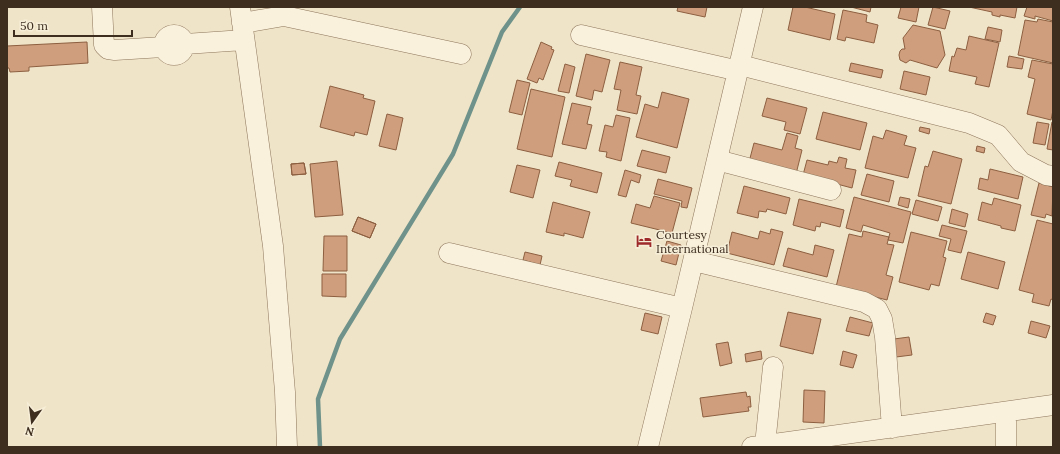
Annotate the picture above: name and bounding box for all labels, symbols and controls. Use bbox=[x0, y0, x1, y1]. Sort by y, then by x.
scale bar bbox=[14, 12, 132, 38]
text: 50 m bbox=[20, 18, 48, 33]
place label: Courtesy International bbox=[656, 227, 729, 256]
hotel icon: Courtesy International bbox=[635, 232, 653, 250]
north arrow bbox=[12, 402, 52, 442]
text: N bbox=[23, 424, 35, 440]

